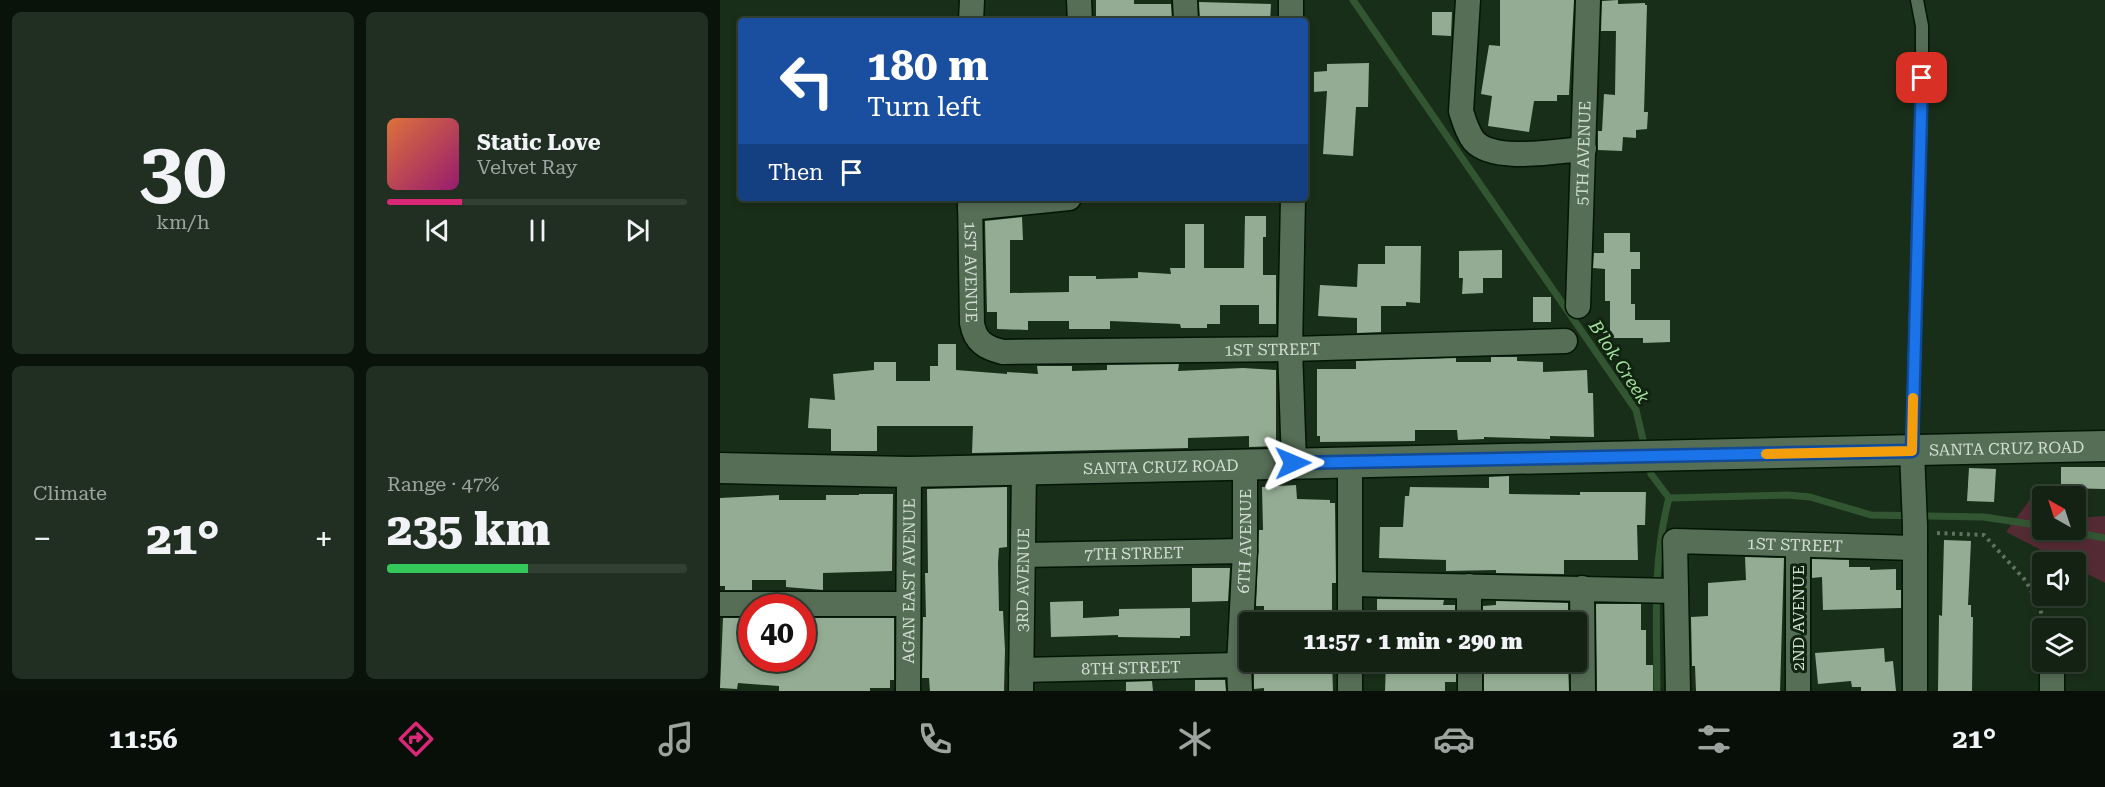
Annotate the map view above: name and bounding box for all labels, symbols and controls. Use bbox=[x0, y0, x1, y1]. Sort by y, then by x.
text: 180 m bbox=[867, 41, 989, 90]
icon: left bbox=[768, 42, 846, 120]
pin bbox=[1896, 52, 1947, 103]
icon: arrive bbox=[1905, 61, 1938, 94]
text: Turn left bbox=[867, 91, 981, 123]
street label: 5TH AVENUE bbox=[1572, 100, 1595, 206]
text: 30 bbox=[139, 125, 227, 216]
text: Static Love bbox=[477, 130, 601, 155]
text: Velvet Ray bbox=[477, 155, 577, 179]
icon: arrive bbox=[835, 156, 868, 189]
text: Then bbox=[768, 160, 823, 185]
text: km/h bbox=[156, 210, 210, 234]
icon: previous bbox=[421, 214, 454, 247]
icon: pause bbox=[521, 214, 554, 247]
icon: next bbox=[621, 214, 654, 247]
street label: 1ST AVENUE bbox=[960, 221, 981, 323]
water label: B'lok Creek bbox=[1584, 316, 1654, 407]
street label: 1ST STREET bbox=[1224, 339, 1321, 360]
position arrow bbox=[1261, 431, 1325, 495]
street label: SANTA CRUZ ROAD bbox=[1929, 437, 2085, 460]
street label: SANTA CRUZ ROAD bbox=[1083, 456, 1239, 478]
text: Range · 47% bbox=[387, 472, 499, 496]
text: Climate bbox=[33, 481, 107, 505]
north arrow bbox=[2032, 486, 2086, 540]
map controls bbox=[2032, 486, 2086, 672]
street label: 6TH AVENUE bbox=[1234, 489, 1255, 594]
street label: AGAN EAST AVENUE bbox=[899, 498, 919, 664]
text: 235 km bbox=[387, 503, 550, 556]
text: 21° bbox=[147, 512, 220, 565]
text: − bbox=[33, 519, 51, 558]
text: + bbox=[315, 519, 333, 558]
street label: 3RD AVENUE bbox=[1013, 528, 1033, 632]
street label: 1ST STREET bbox=[1747, 534, 1844, 556]
street label: 7TH STREET bbox=[1084, 543, 1184, 564]
button: sound bbox=[2032, 552, 2086, 606]
street label: 2ND AVENUE bbox=[1789, 565, 1808, 671]
speed limit sign: 40 bbox=[738, 594, 816, 672]
button: layers bbox=[2032, 618, 2086, 672]
text: 11:57 · 1 min · 290 m bbox=[1303, 629, 1523, 654]
street label: 8TH STREET bbox=[1081, 657, 1181, 679]
icon: directions bbox=[395, 718, 437, 760]
icon: music bbox=[655, 718, 697, 760]
icon: phone bbox=[914, 718, 956, 760]
icon: climate bbox=[1174, 718, 1216, 760]
icon: car bbox=[1433, 718, 1475, 760]
icon: filters bbox=[1693, 718, 1735, 760]
text: 11:56 bbox=[109, 723, 178, 755]
text: 21° bbox=[1953, 723, 1996, 755]

